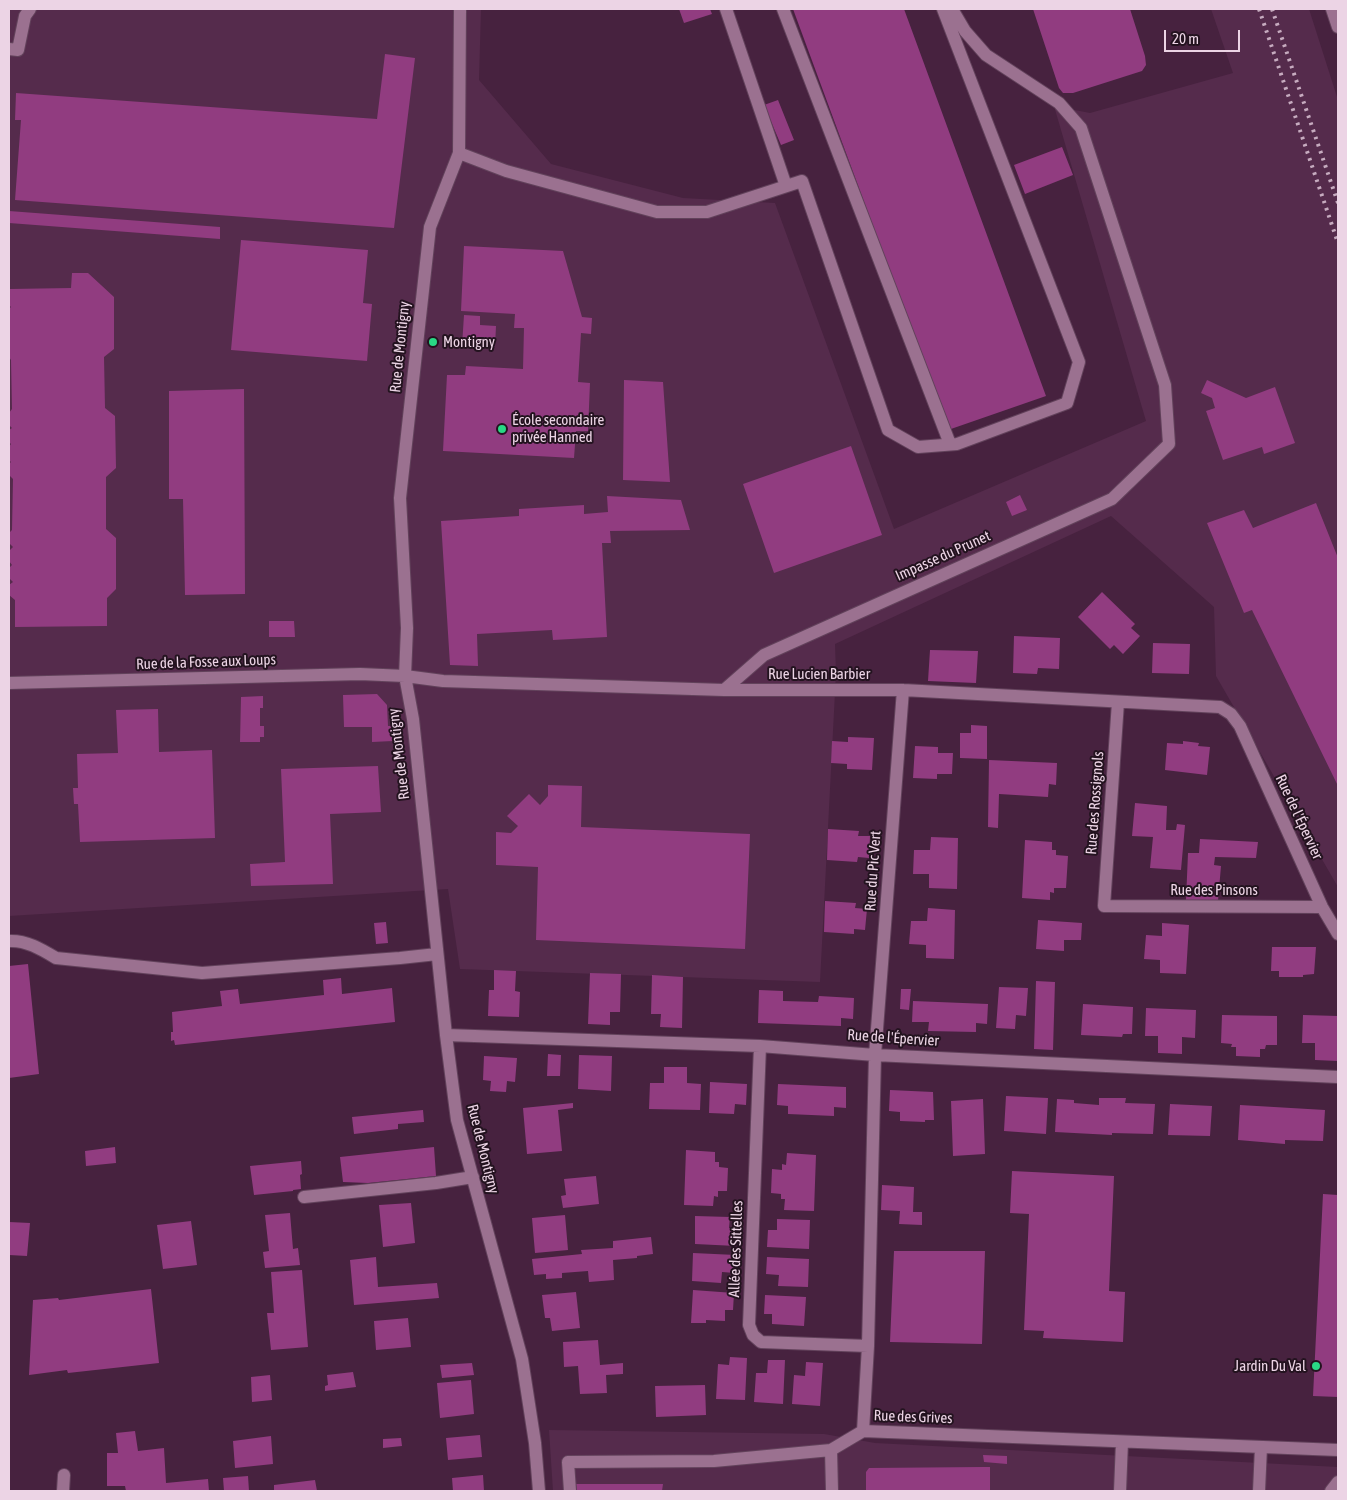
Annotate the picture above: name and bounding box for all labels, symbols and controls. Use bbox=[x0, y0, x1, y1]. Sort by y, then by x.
scale bar bbox=[1167, 20, 1243, 52]
text: 20 m bbox=[1172, 30, 1199, 47]
street label: Rue de Montigny bbox=[386, 300, 414, 394]
place label: Montigny bbox=[443, 333, 495, 351]
marker: Montigny bbox=[427, 336, 439, 348]
place label: École secondaire privée Hanned bbox=[512, 411, 604, 446]
marker: École secondaire privée Hanned bbox=[496, 423, 508, 435]
street label: Impasse du Prunet bbox=[893, 527, 993, 585]
street label: Rue de la Fosse aux Loups bbox=[136, 651, 276, 673]
street label: Rue Lucien Barbier bbox=[768, 665, 870, 683]
street label: Rue de Montigny bbox=[384, 707, 414, 801]
street label: Rue des Rossignols bbox=[1082, 751, 1108, 855]
street label: Rue de l'Épervier bbox=[1271, 772, 1327, 862]
street label: Rue du Pic Vert bbox=[861, 830, 885, 912]
street label: Rue des Pinsons bbox=[1170, 881, 1258, 899]
street label: Rue de l'Épervier bbox=[847, 1026, 939, 1050]
street label: Rue de Montigny bbox=[463, 1102, 503, 1196]
street label: Allée des Sittelles bbox=[725, 1200, 747, 1298]
place label: Jardin Du Val bbox=[1234, 1357, 1306, 1375]
marker: Jardin Du Val bbox=[1310, 1360, 1322, 1372]
street label: Rue des Grives bbox=[873, 1407, 953, 1427]

